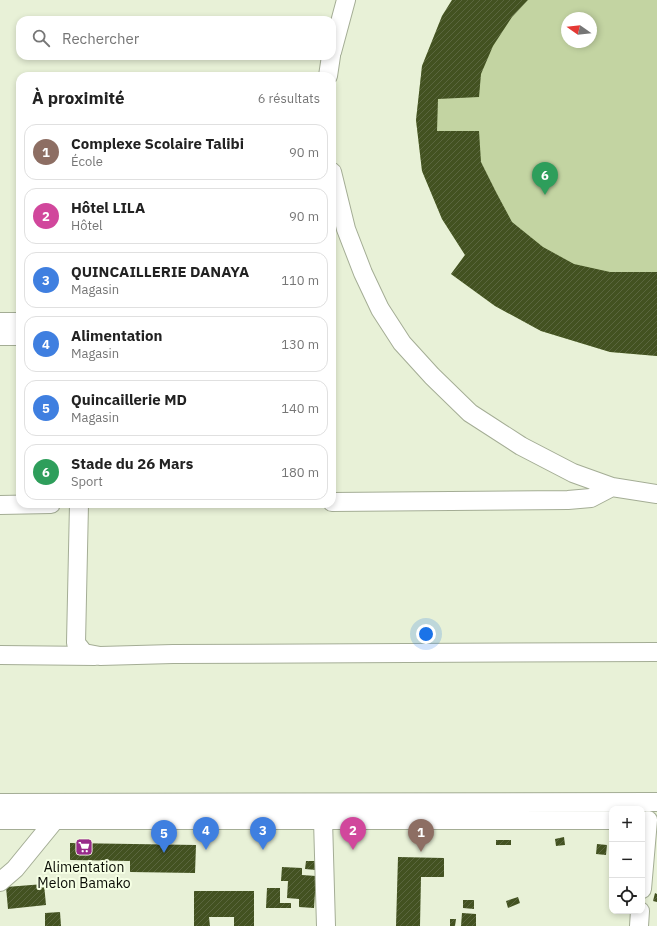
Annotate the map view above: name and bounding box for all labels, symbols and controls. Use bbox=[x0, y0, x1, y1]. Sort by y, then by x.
north arrow bbox=[561, 12, 597, 48]
search box bbox=[16, 16, 336, 60]
icon: search bbox=[30, 27, 52, 49]
text: Rechercher bbox=[62, 29, 139, 48]
text: À proximité bbox=[32, 87, 125, 109]
text: 6 résultats bbox=[258, 90, 320, 107]
text: Complexe Scolaire Talibi bbox=[71, 134, 244, 153]
text: 1 bbox=[42, 144, 50, 161]
text: 90 m bbox=[289, 144, 319, 161]
text: École bbox=[71, 153, 103, 170]
pin: 6 bbox=[532, 162, 558, 195]
text: Hôtel LILA bbox=[71, 198, 145, 217]
text: 2 bbox=[42, 208, 50, 225]
text: 90 m bbox=[289, 208, 319, 225]
text: Hôtel bbox=[71, 217, 103, 234]
text: QUINCAILLERIE DANAYA bbox=[71, 262, 249, 281]
text: 3 bbox=[42, 272, 50, 289]
text: 110 m bbox=[281, 272, 319, 289]
text: Magasin bbox=[71, 281, 119, 298]
text: Alimentation bbox=[71, 326, 163, 345]
text: 4 bbox=[42, 336, 50, 353]
text: 130 m bbox=[281, 336, 319, 353]
text: Magasin bbox=[71, 345, 119, 362]
text: Quincaillerie MD bbox=[71, 390, 187, 409]
text: 5 bbox=[42, 400, 50, 417]
text: 140 m bbox=[281, 400, 319, 417]
text: Magasin bbox=[71, 409, 119, 426]
text: Stade du 26 Mars bbox=[71, 454, 193, 473]
text: 6 bbox=[42, 464, 50, 481]
text: 180 m bbox=[281, 464, 319, 481]
text: Sport bbox=[71, 473, 103, 490]
your location bbox=[416, 624, 436, 644]
map controls bbox=[609, 806, 645, 914]
button: + bbox=[609, 806, 645, 842]
pin: 4 bbox=[193, 817, 219, 850]
pin: 3 bbox=[250, 817, 276, 850]
pin: 2 bbox=[340, 817, 366, 850]
pin: 1 bbox=[408, 819, 434, 852]
pin: 5 bbox=[151, 820, 177, 853]
supermarket icon: Alimentation Melon Bamako bbox=[74, 837, 94, 857]
button: − bbox=[609, 842, 645, 878]
place label: Alimentation Melon Bamako bbox=[37, 858, 131, 892]
button: locate bbox=[609, 878, 645, 914]

